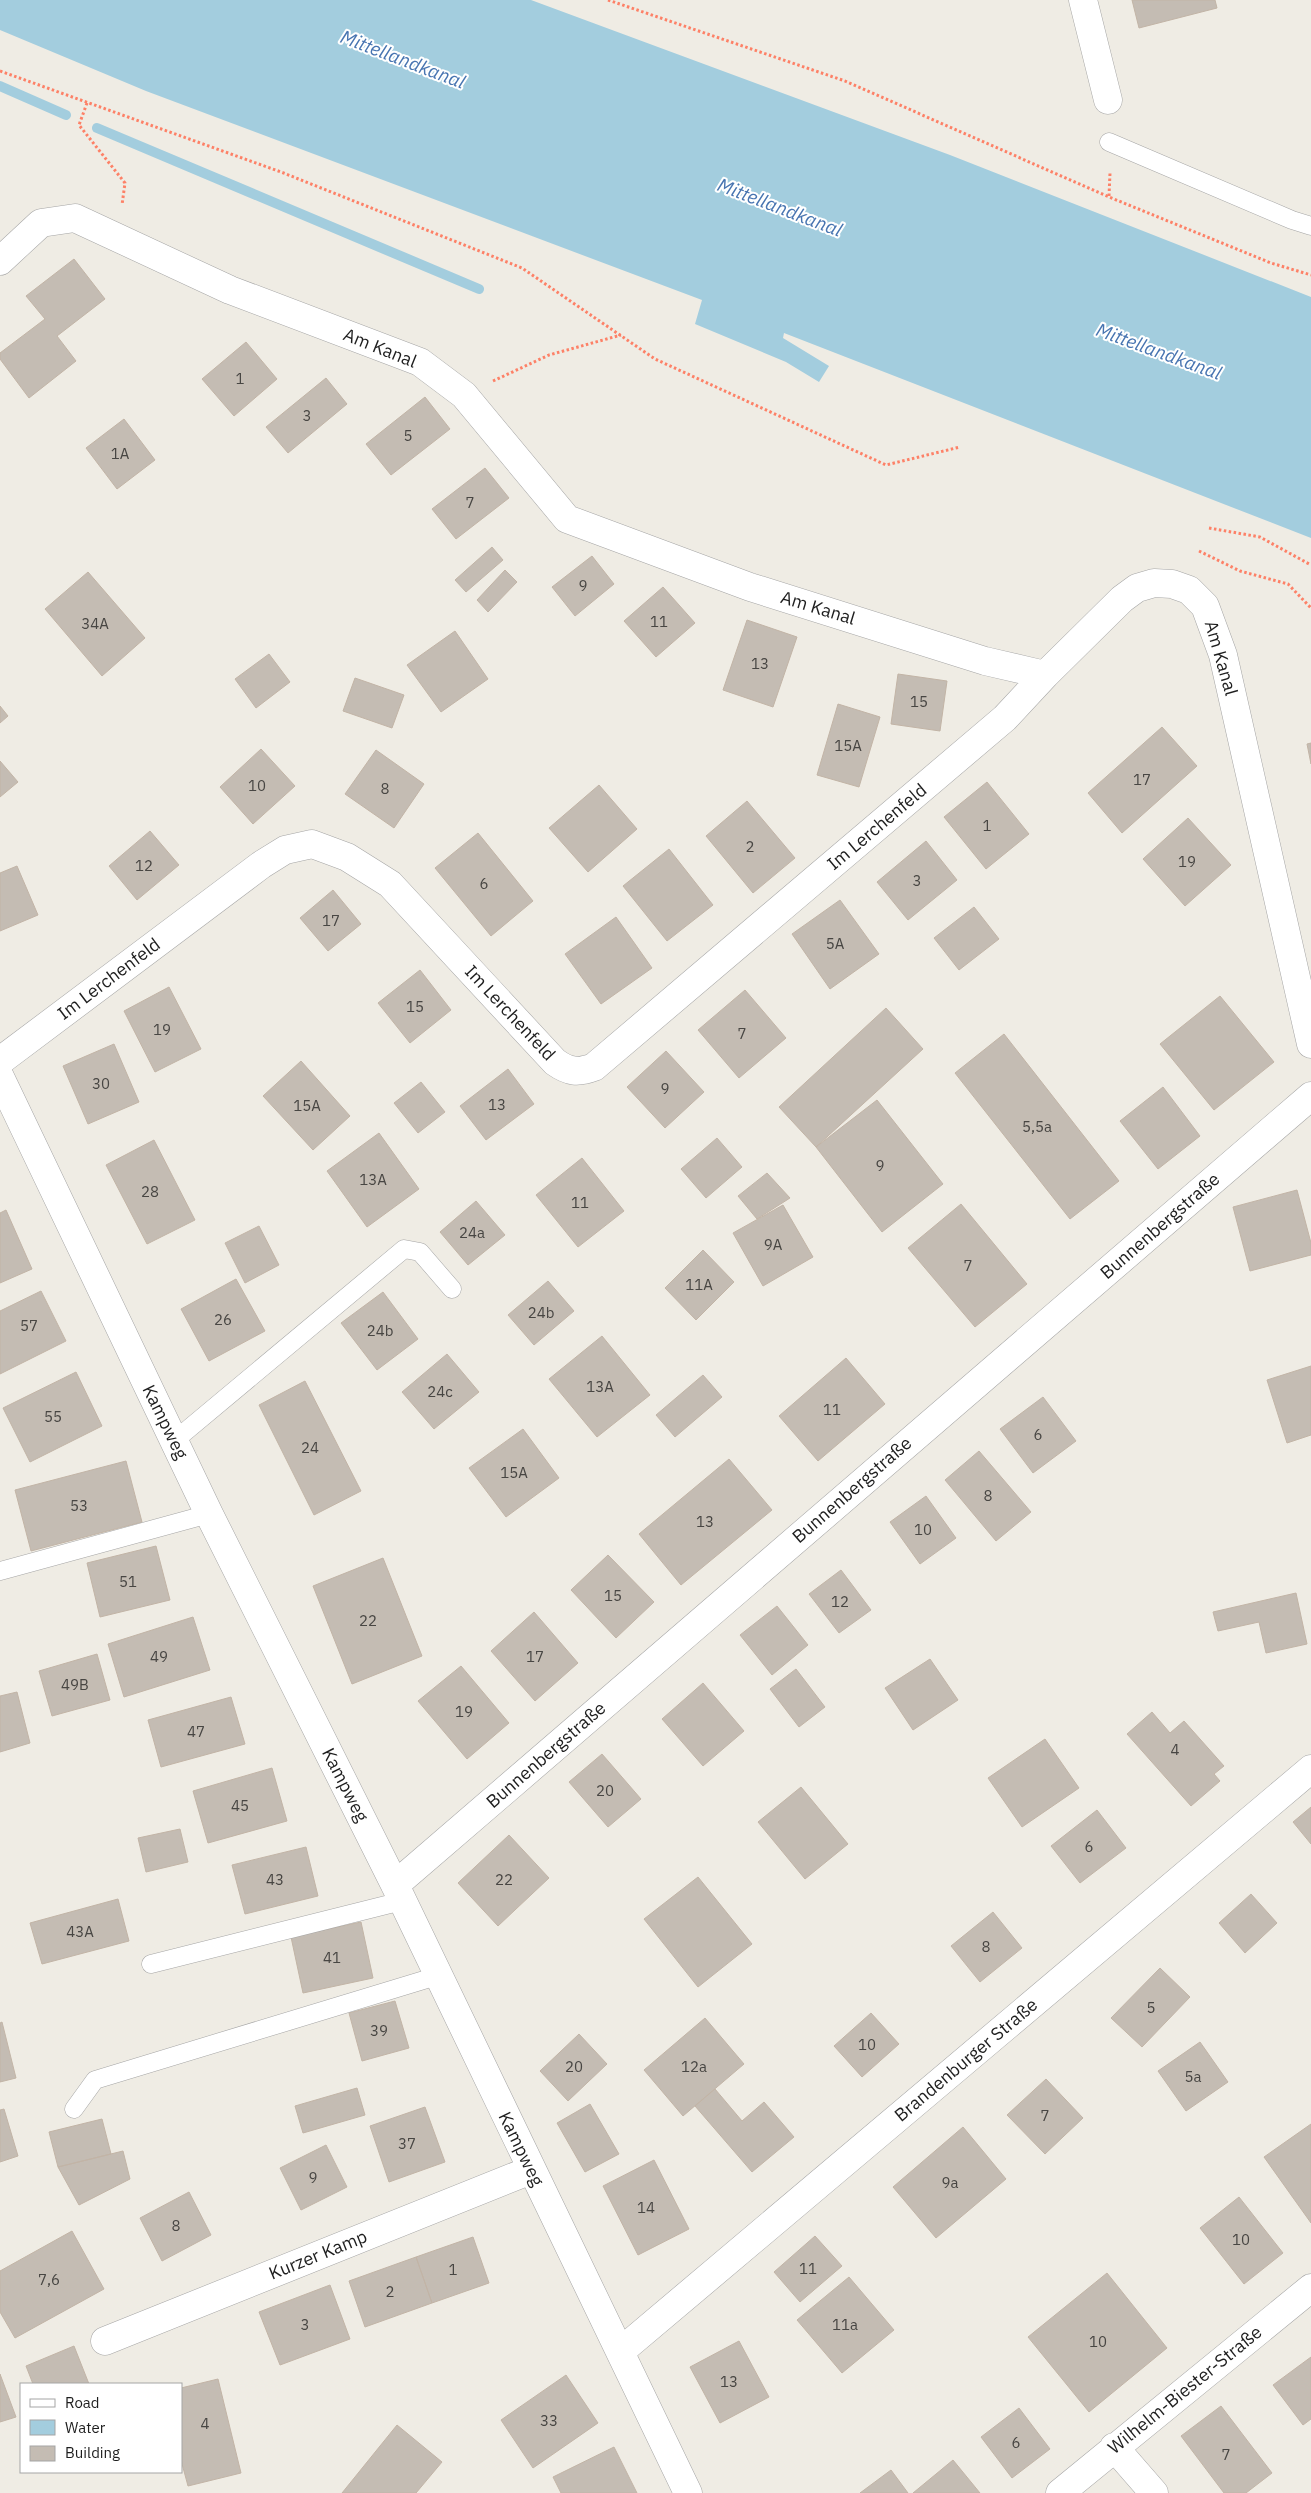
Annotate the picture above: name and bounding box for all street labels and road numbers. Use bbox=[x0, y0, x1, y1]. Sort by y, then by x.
street label: Am Kanal bbox=[340, 322, 420, 373]
street label: Am Kanal bbox=[778, 585, 858, 630]
street label: Am Kanal bbox=[1200, 618, 1243, 698]
street label: Im Lerchenfeld bbox=[822, 778, 931, 875]
street label: Im Lerchenfeld bbox=[53, 932, 165, 1025]
street label: Im Lerchenfeld bbox=[460, 960, 561, 1065]
street label: Bunnenbergstraße bbox=[1095, 1167, 1224, 1284]
street label: Kampweg bbox=[138, 1381, 194, 1463]
street label: Bunnenbergstraße bbox=[787, 1431, 916, 1548]
street label: Bunnenbergstraße bbox=[481, 1696, 610, 1813]
street label: Kampweg bbox=[317, 1744, 374, 1826]
street label: Brandenburger Straße bbox=[889, 1993, 1042, 2126]
street label: Kampweg bbox=[494, 2108, 550, 2190]
street label: Kurzer Kamp bbox=[265, 2224, 370, 2285]
street label: Wilhelm-Biester-Straße bbox=[1103, 2320, 1266, 2459]

